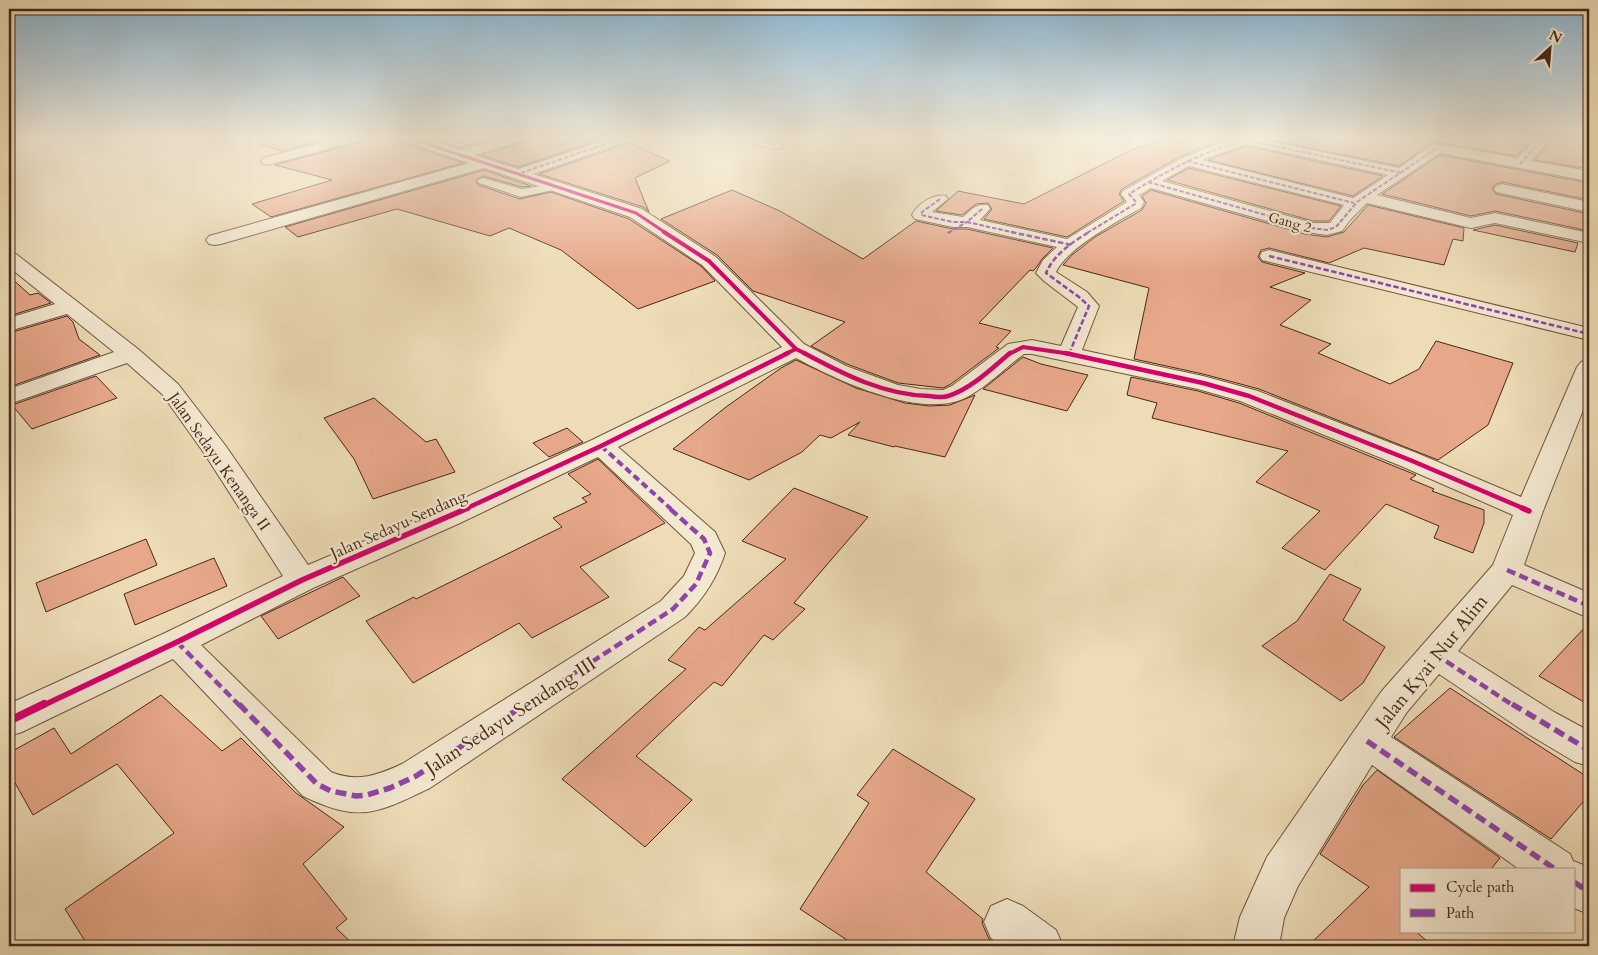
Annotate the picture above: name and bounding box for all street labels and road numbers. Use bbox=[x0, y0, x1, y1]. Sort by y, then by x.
street label: Gang 2 bbox=[1266, 208, 1314, 237]
street label: Jalan Sedayu Kenanga II bbox=[162, 386, 275, 535]
street label: Jalan Sedayu Sendang bbox=[325, 485, 470, 566]
street label: Jalan Kyai Nur Alim bbox=[1368, 589, 1494, 736]
street label: Jalan Sedayu Sendang III bbox=[418, 651, 601, 783]

